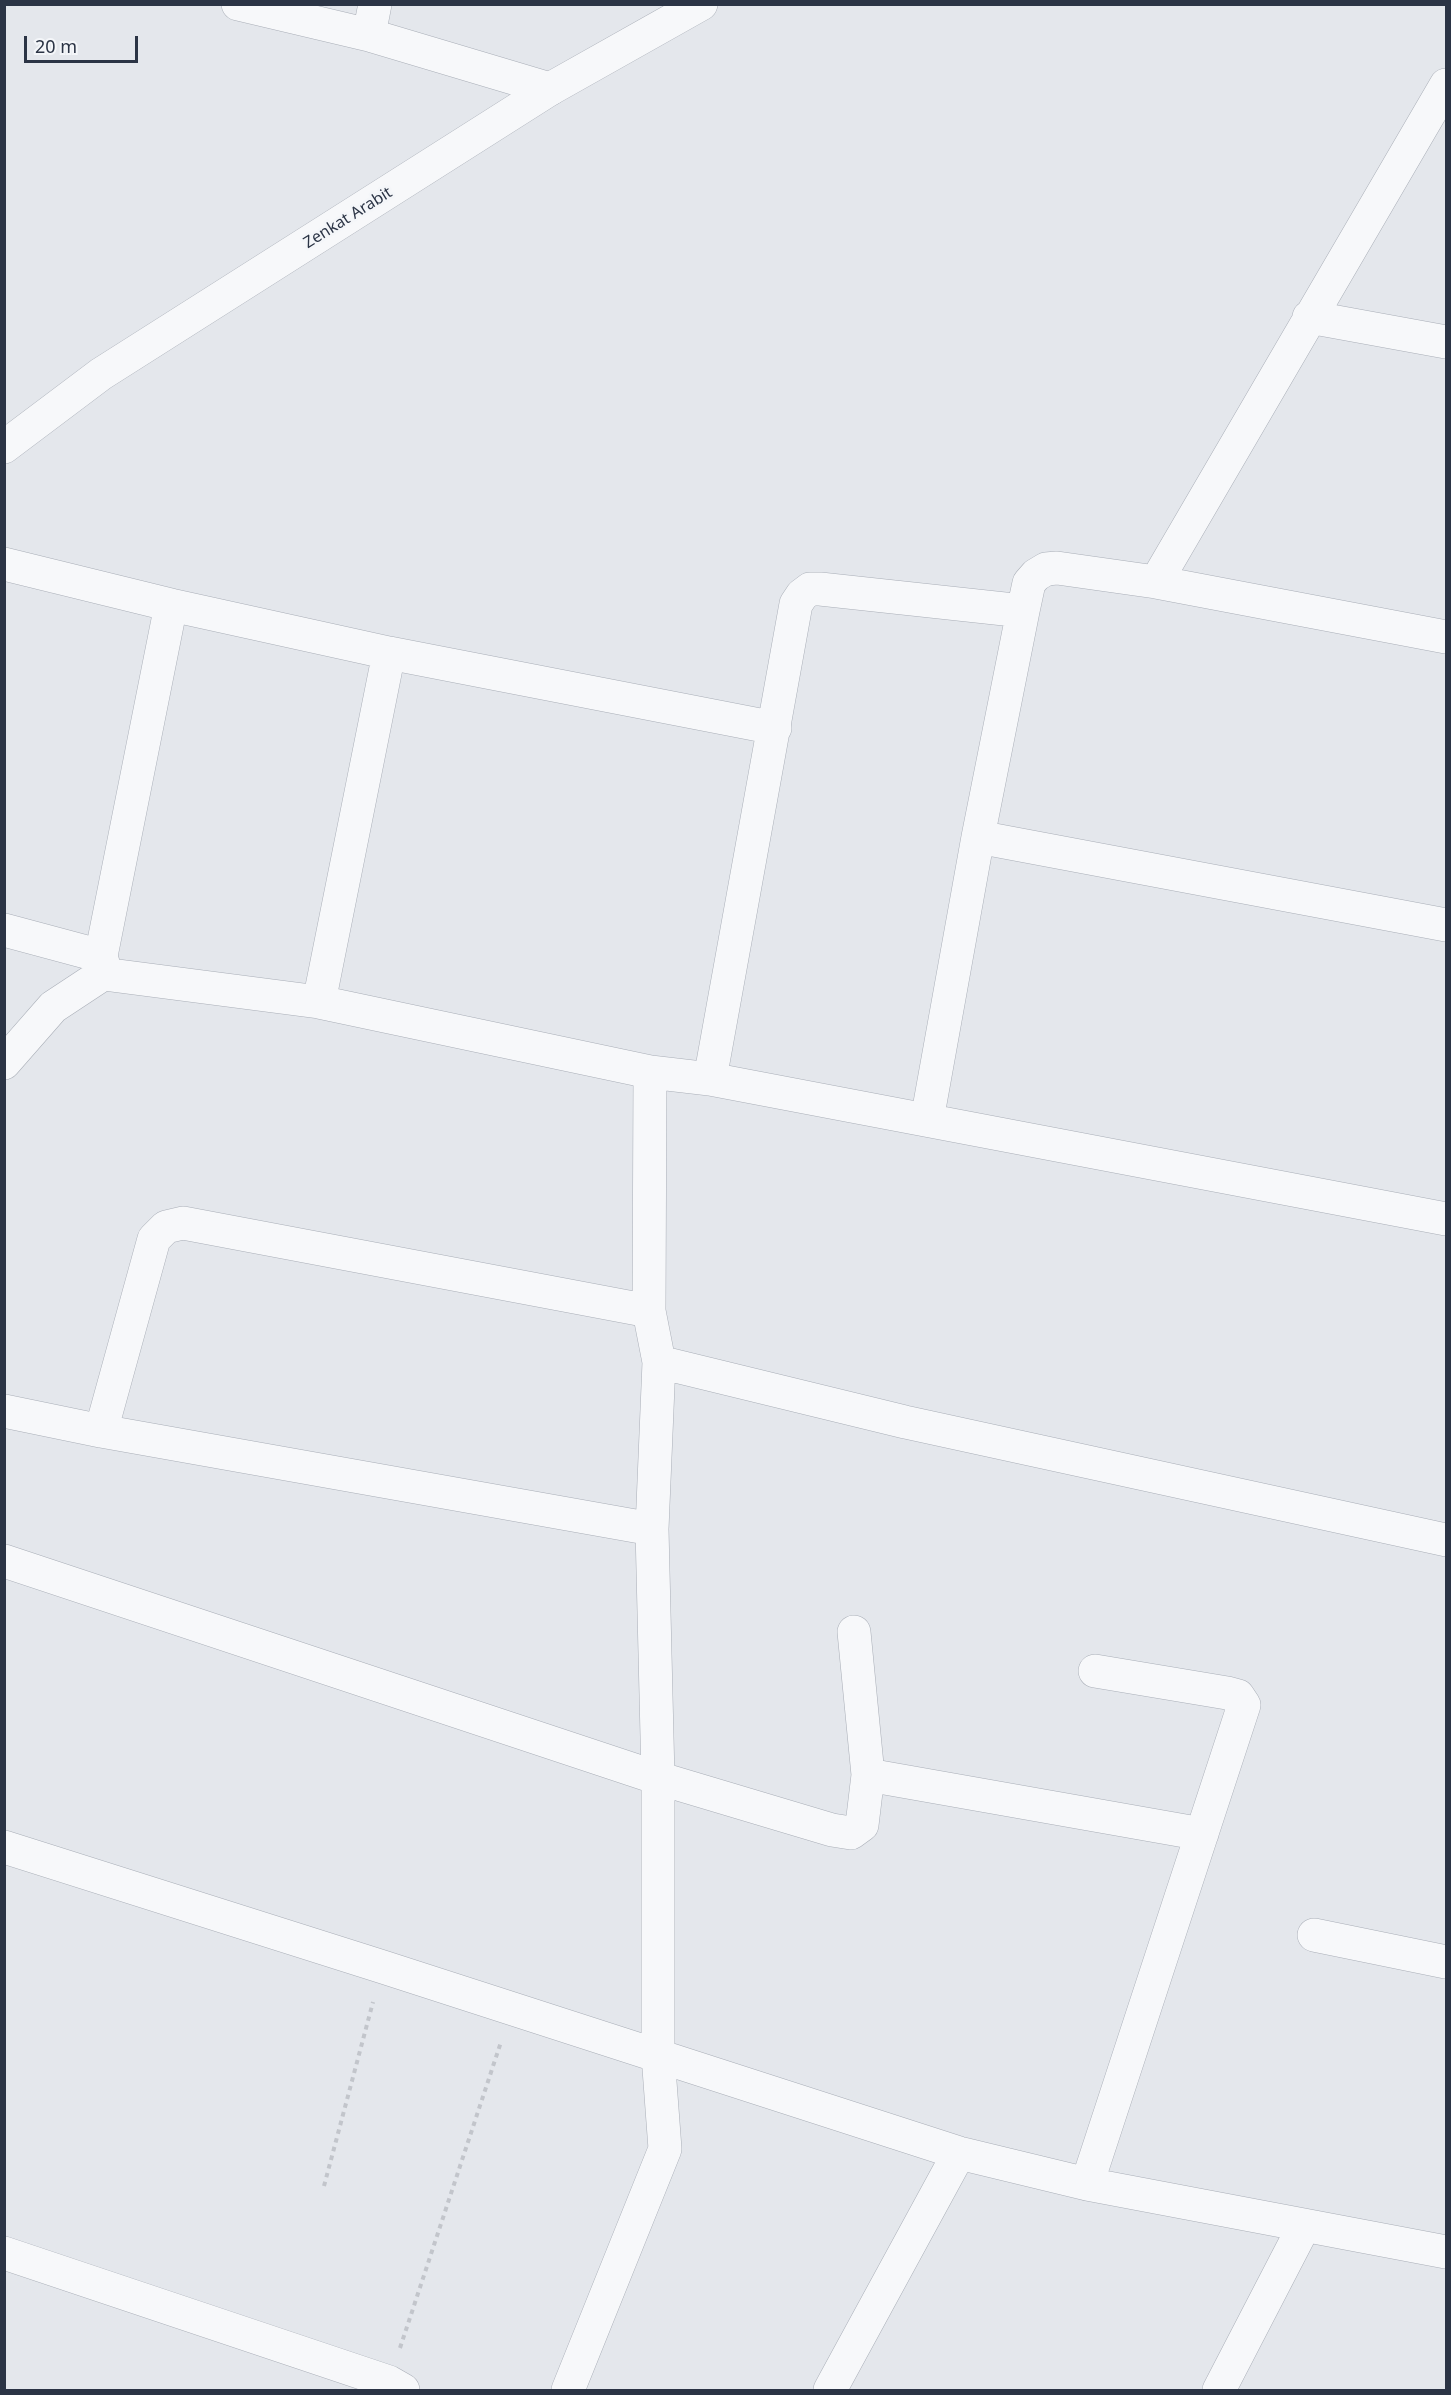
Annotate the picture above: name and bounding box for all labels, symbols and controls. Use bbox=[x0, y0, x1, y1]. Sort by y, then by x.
scale bar bbox=[27, 24, 141, 62]
text: 20 m bbox=[35, 34, 77, 58]
street label: Zenkat Arabit bbox=[300, 183, 396, 253]

